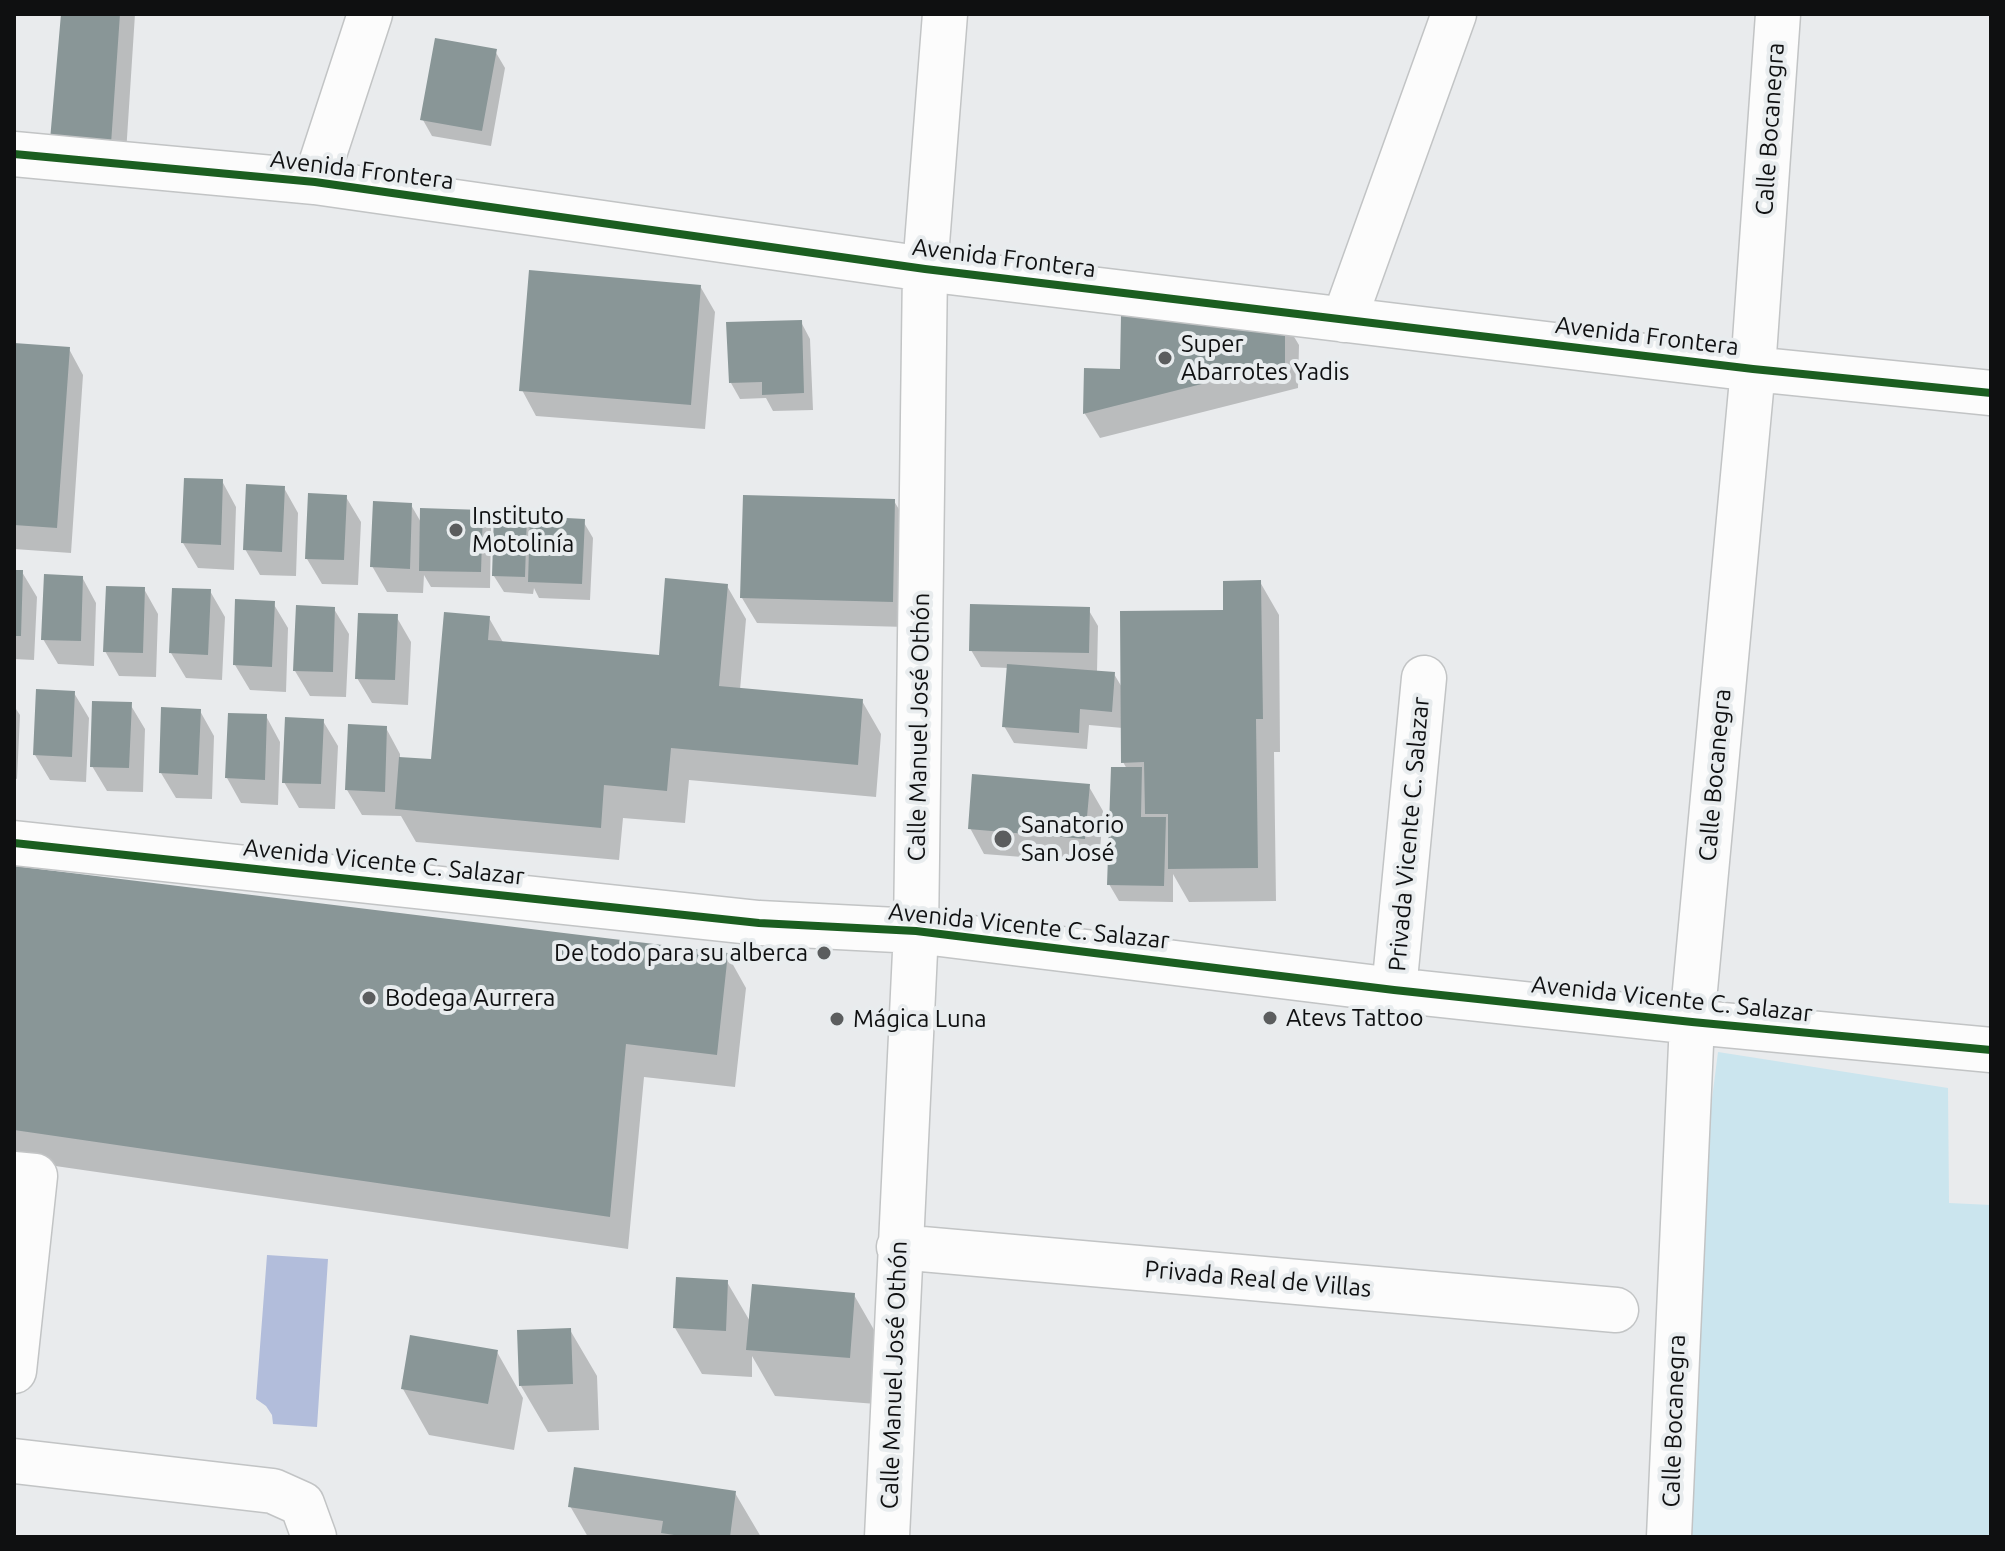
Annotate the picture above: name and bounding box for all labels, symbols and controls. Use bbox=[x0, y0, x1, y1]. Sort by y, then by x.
street label: Calle Bocanegra bbox=[1750, 42, 1790, 216]
street label: Avenida Frontera bbox=[269, 144, 455, 196]
street label: Avenida Frontera bbox=[911, 232, 1097, 284]
street label: Avenida Frontera bbox=[1554, 310, 1740, 362]
place label: Super Abarrotes Yadis bbox=[1181, 330, 1349, 386]
marker: Super Abarrotes Yadis bbox=[1156, 349, 1174, 367]
place label: Instituto Motolinía bbox=[472, 502, 574, 558]
marker: Instituto Motolinía bbox=[447, 521, 465, 539]
street label: Calle Manuel José Othón bbox=[902, 593, 936, 861]
street label: Calle Bocanegra bbox=[1693, 687, 1737, 863]
street label: Privada Vicente C. Salazar bbox=[1383, 695, 1435, 973]
place label: Sanatorio San José bbox=[1021, 811, 1124, 867]
marker: Sanatorio San José bbox=[992, 828, 1014, 850]
street label: Avenida Vicente C. Salazar bbox=[242, 833, 526, 891]
street label: Avenida Vicente C. Salazar bbox=[887, 897, 1171, 955]
place label: De todo para su alberca bbox=[554, 939, 808, 967]
marker: De todo para su alberca bbox=[815, 944, 833, 962]
street label: Avenida Vicente C. Salazar bbox=[1530, 970, 1814, 1028]
place label: Bodega Aurrera bbox=[385, 984, 555, 1012]
marker: Bodega Aurrera bbox=[360, 989, 378, 1007]
place label: Atevs Tattoo bbox=[1286, 1004, 1423, 1032]
place label: Mágica Luna bbox=[853, 1005, 987, 1033]
marker: Atevs Tattoo bbox=[1261, 1009, 1279, 1027]
marker: Mágica Luna bbox=[828, 1010, 846, 1028]
street label: Calle Manuel José Othón bbox=[875, 1240, 913, 1510]
street label: Privada Real de Villas bbox=[1143, 1255, 1373, 1303]
street label: Calle Bocanegra bbox=[1657, 1334, 1691, 1508]

